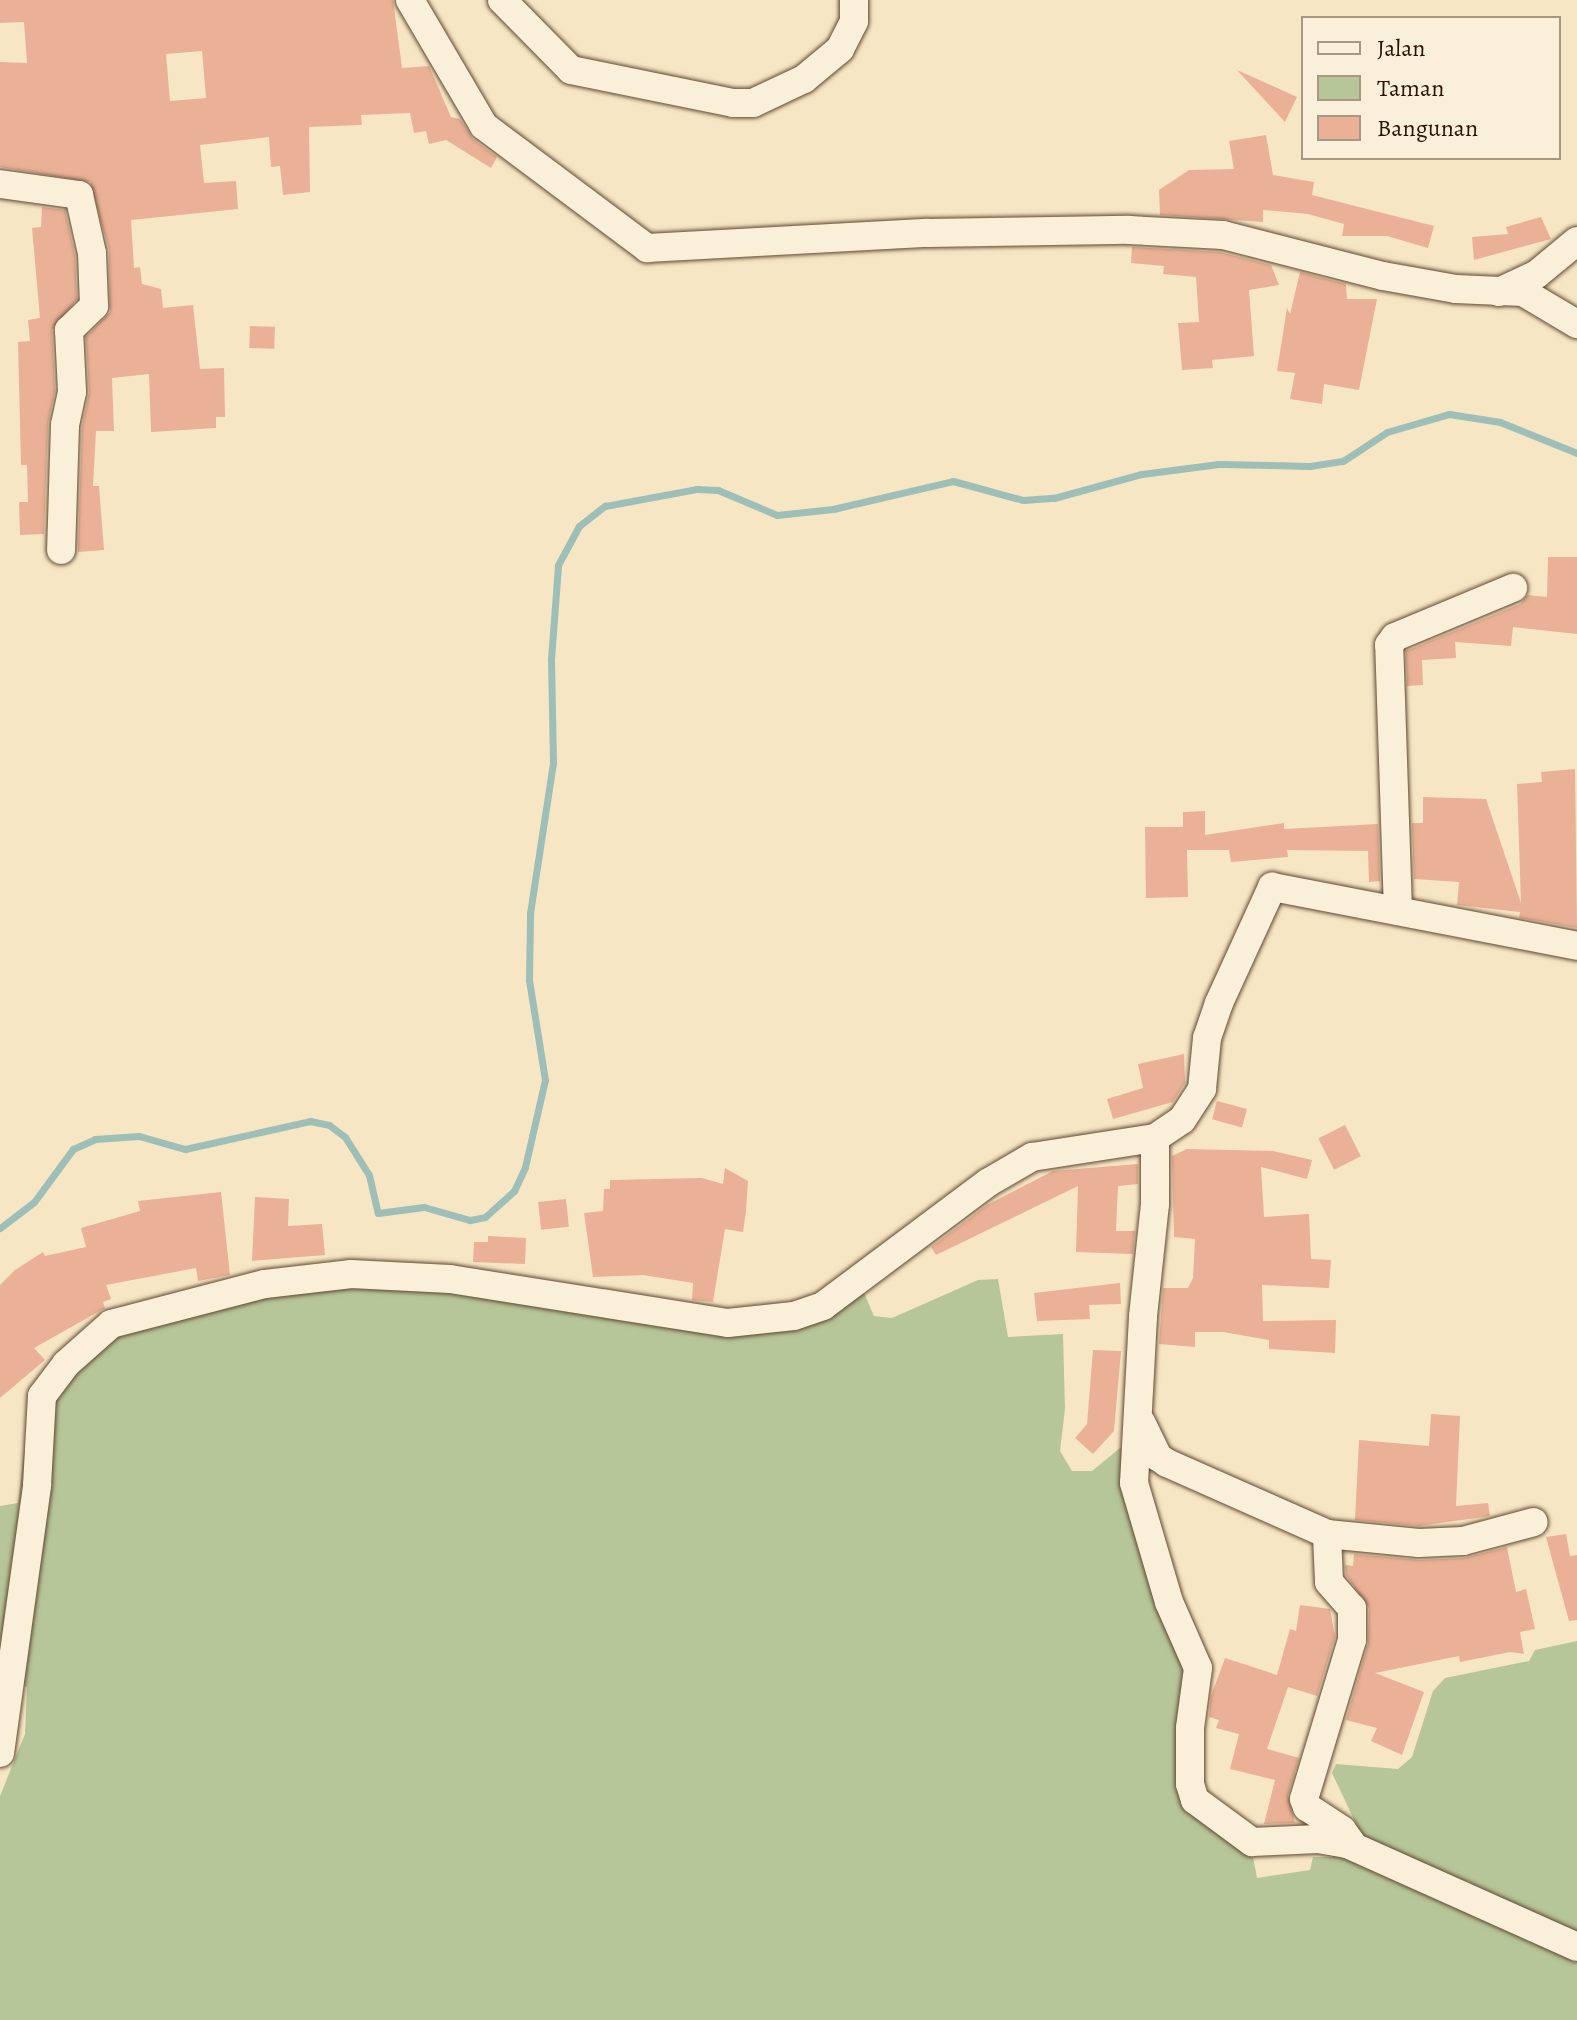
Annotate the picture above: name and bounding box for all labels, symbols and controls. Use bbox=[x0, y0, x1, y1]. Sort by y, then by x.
legend bbox=[1301, 16, 1561, 160]
text: Jalan bbox=[1377, 32, 1426, 64]
text: Taman bbox=[1377, 72, 1444, 104]
text: Bangunan bbox=[1377, 112, 1478, 144]

